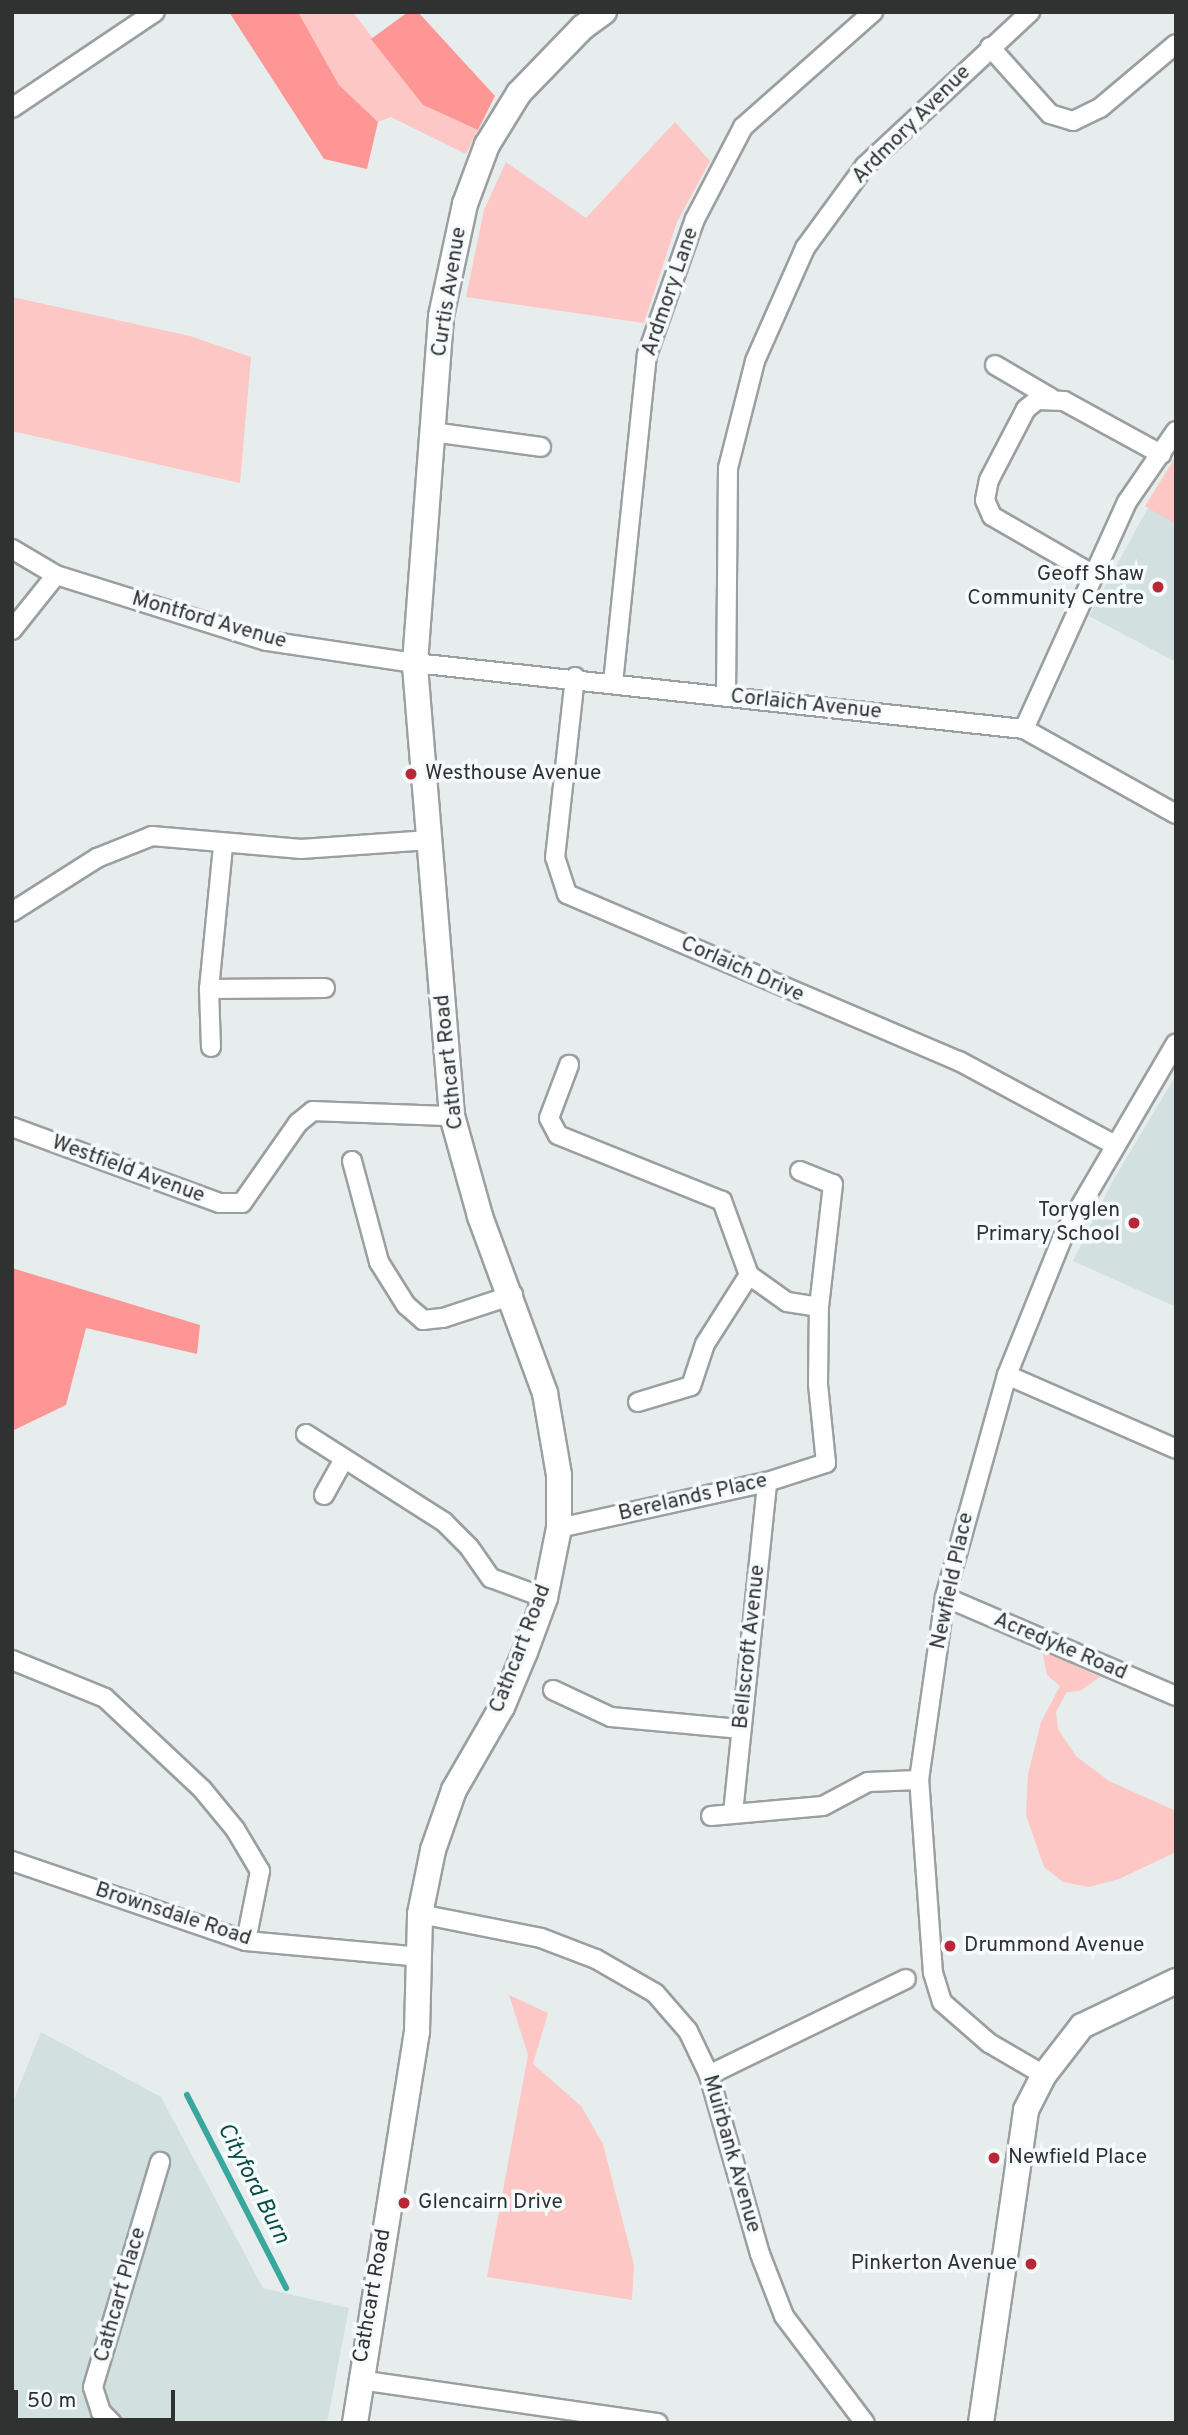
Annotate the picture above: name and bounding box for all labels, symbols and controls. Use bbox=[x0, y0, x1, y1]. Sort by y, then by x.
street label: Ardmory Avenue bbox=[847, 60, 977, 190]
street label: Ardmory Lane bbox=[637, 224, 705, 360]
street label: Curtis Avenue bbox=[427, 225, 473, 359]
place label: Geoff Shaw Community Centre bbox=[967, 562, 1144, 612]
marker: Geoff Shaw Community Centre bbox=[1150, 579, 1166, 595]
street label: Montford Avenue bbox=[128, 587, 290, 655]
street label: Corlaich Avenue bbox=[729, 684, 883, 726]
place label: Westhouse Avenue bbox=[425, 761, 602, 787]
marker: Westhouse Avenue bbox=[403, 766, 419, 782]
street label: Corlaich Drive bbox=[676, 932, 808, 1008]
street label: Cathcart Road bbox=[430, 993, 470, 1131]
street label: Westfield Avenue bbox=[48, 1130, 208, 1210]
place label: Toryglen Primary School bbox=[976, 1198, 1120, 1248]
marker: Toryglen Primary School bbox=[1126, 1215, 1142, 1231]
street label: Berelands Place bbox=[616, 1469, 770, 1527]
street label: Newfield Place bbox=[926, 1510, 980, 1652]
street label: Bellscroft Avenue bbox=[729, 1563, 771, 1731]
street label: Cathcart Road bbox=[485, 1581, 557, 1717]
street label: Acredyke Road bbox=[990, 1608, 1130, 1686]
street label: Brownsdale Road bbox=[92, 1878, 254, 1952]
place label: Drummond Avenue bbox=[964, 1933, 1145, 1959]
marker: Drummond Avenue bbox=[942, 1938, 958, 1954]
street label: Muirbank Avenue bbox=[696, 2072, 766, 2236]
water label: Cityford Burn bbox=[210, 2119, 294, 2249]
place label: Newfield Place bbox=[1008, 2145, 1147, 2171]
marker: Newfield Place bbox=[986, 2150, 1002, 2166]
place label: Glencairn Drive bbox=[418, 2190, 563, 2216]
marker: Glencairn Drive bbox=[396, 2195, 412, 2211]
street label: Cathcart Place bbox=[90, 2225, 152, 2365]
street label: Cathcart Road bbox=[349, 2227, 397, 2365]
place label: Pinkerton Avenue bbox=[850, 2251, 1017, 2277]
marker: Pinkerton Avenue bbox=[1023, 2256, 1039, 2272]
scale bar bbox=[18, 2376, 178, 2420]
text: 50 m bbox=[27, 2388, 76, 2415]

